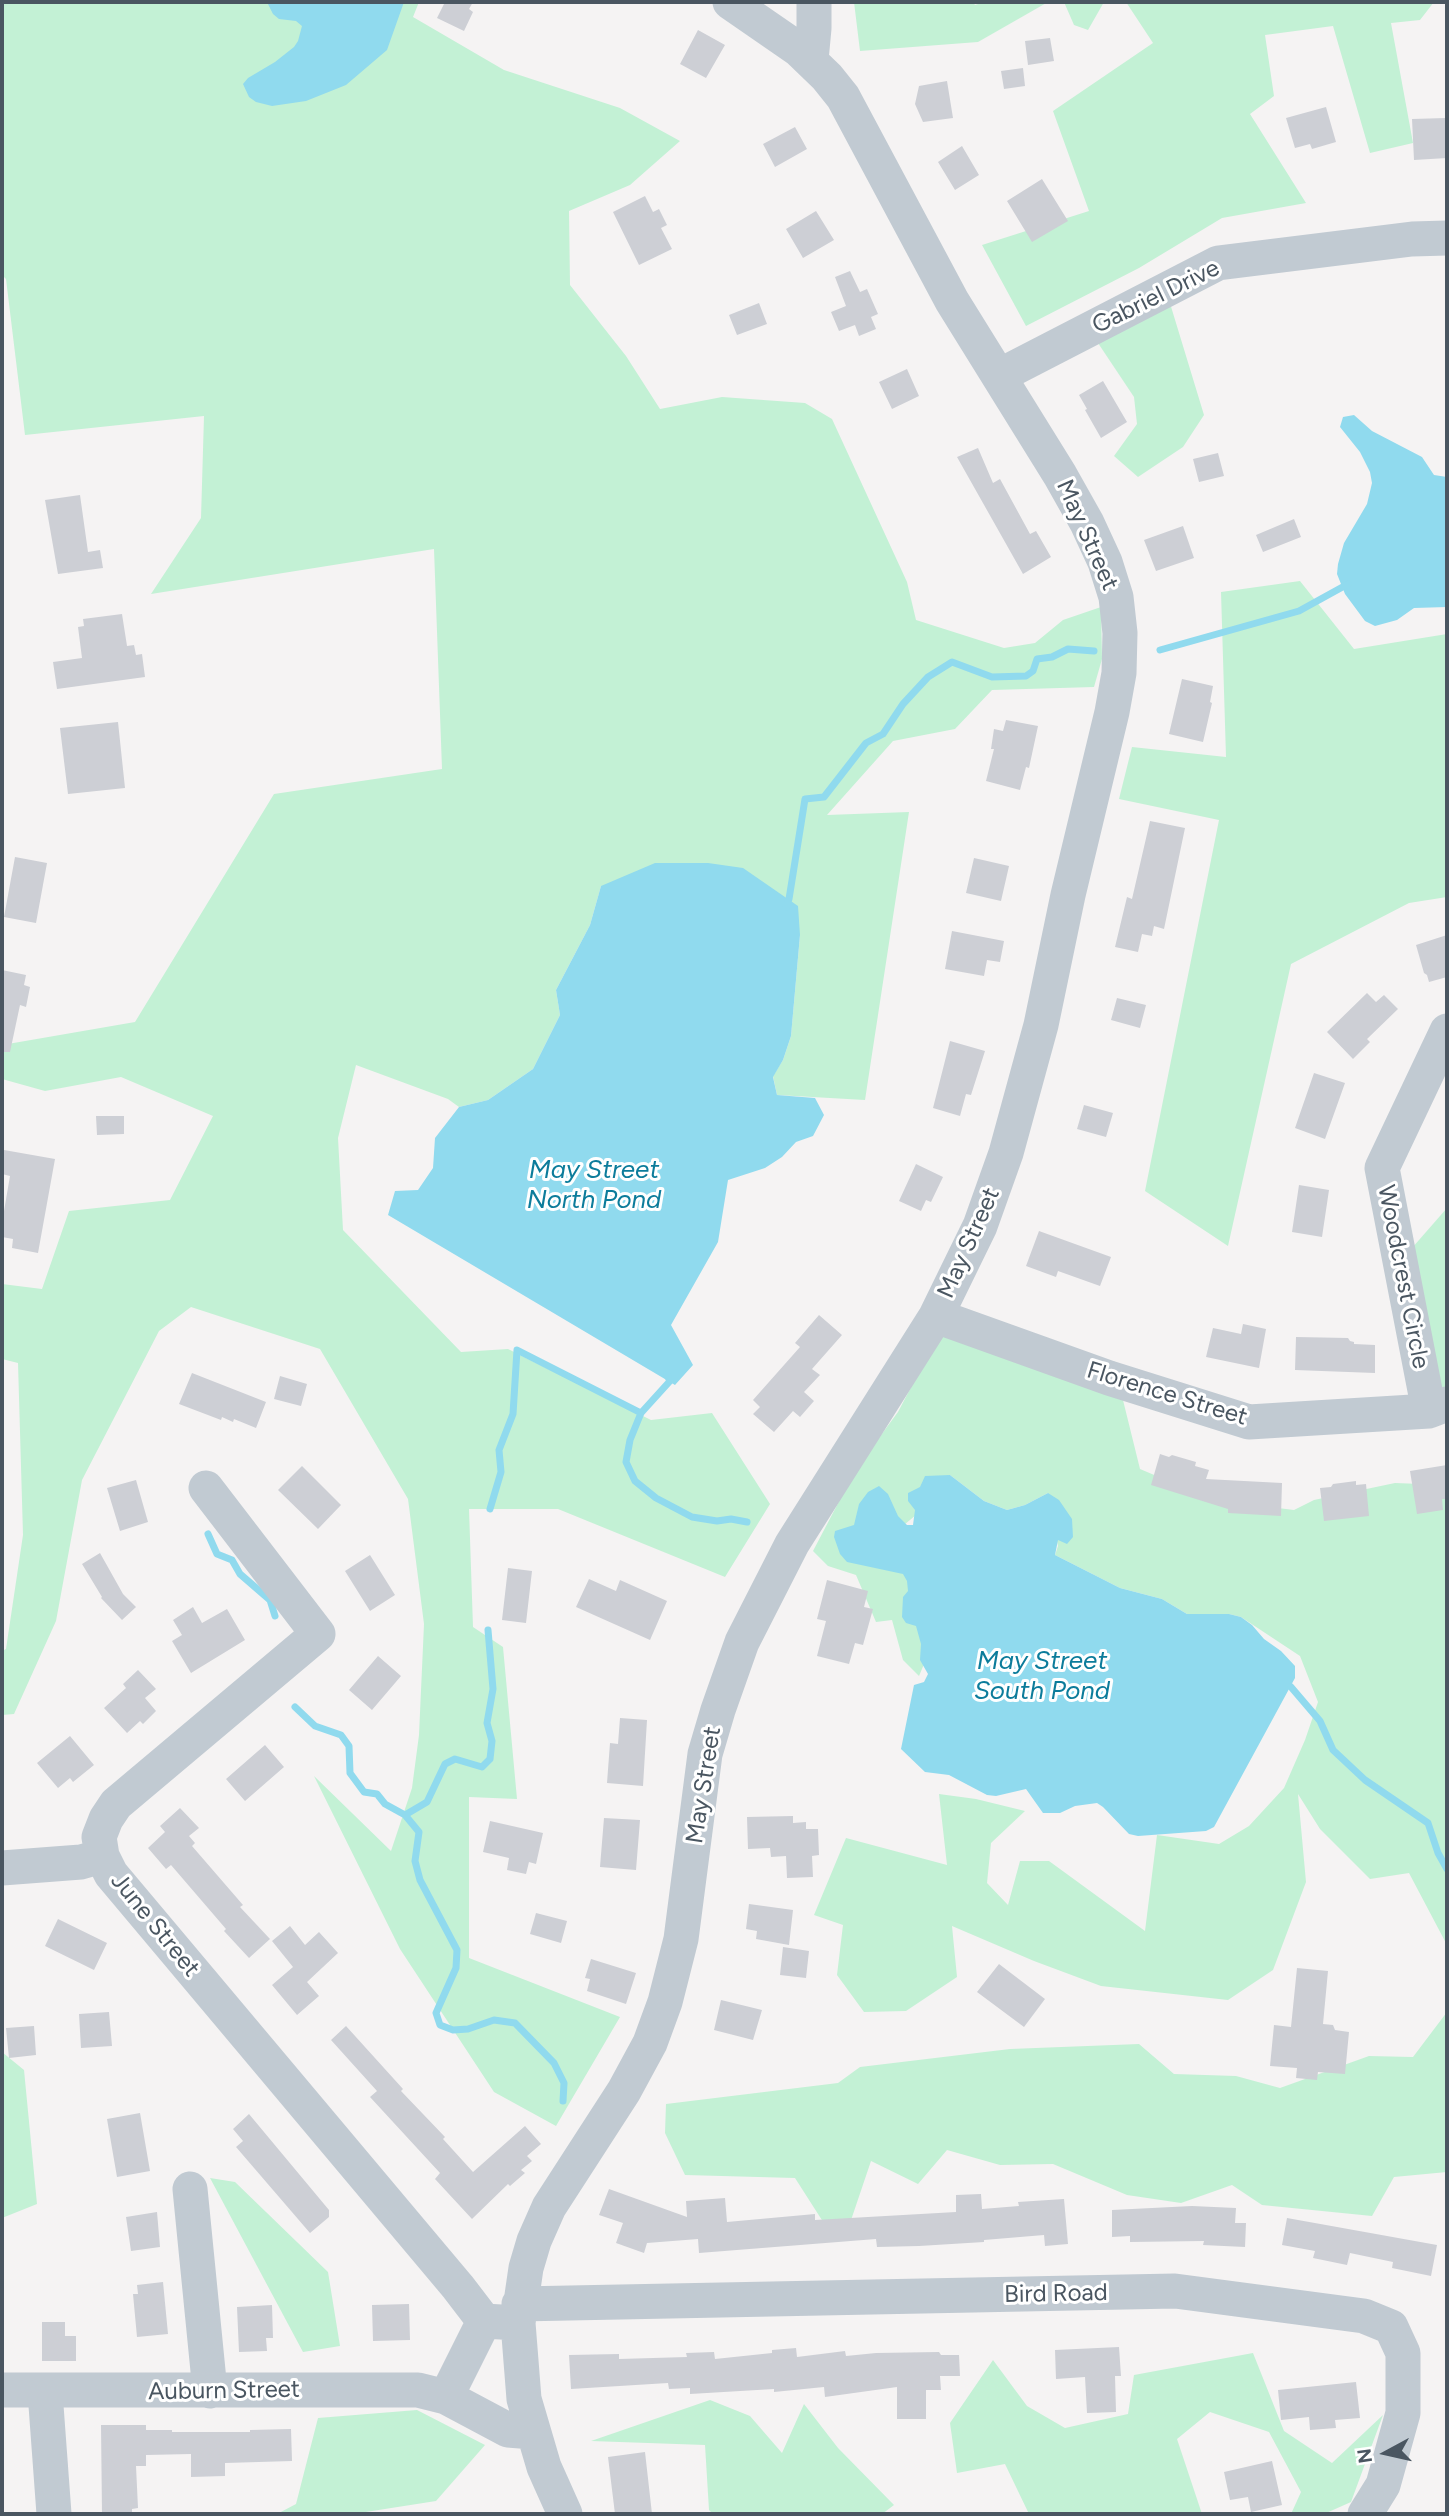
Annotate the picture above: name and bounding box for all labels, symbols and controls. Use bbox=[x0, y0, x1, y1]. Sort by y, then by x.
street label: Gabriel Drive bbox=[1088, 254, 1224, 340]
street label: May Street bbox=[1050, 475, 1124, 595]
water label: May Street North Pond bbox=[527, 1154, 661, 1216]
street label: May Street bbox=[932, 1183, 1006, 1303]
street label: Woodcrest Circle bbox=[1371, 1183, 1435, 1371]
street label: Florence Street bbox=[1083, 1356, 1251, 1432]
water label: May Street South Pond bbox=[974, 1645, 1110, 1706]
street label: May Street bbox=[681, 1724, 727, 1846]
street label: June Street bbox=[104, 1867, 206, 1983]
street label: Bird Road bbox=[1004, 2279, 1108, 2309]
street label: Auburn Street bbox=[148, 2375, 300, 2407]
north arrow bbox=[1351, 2418, 1421, 2488]
text: N bbox=[1352, 2447, 1377, 2465]

